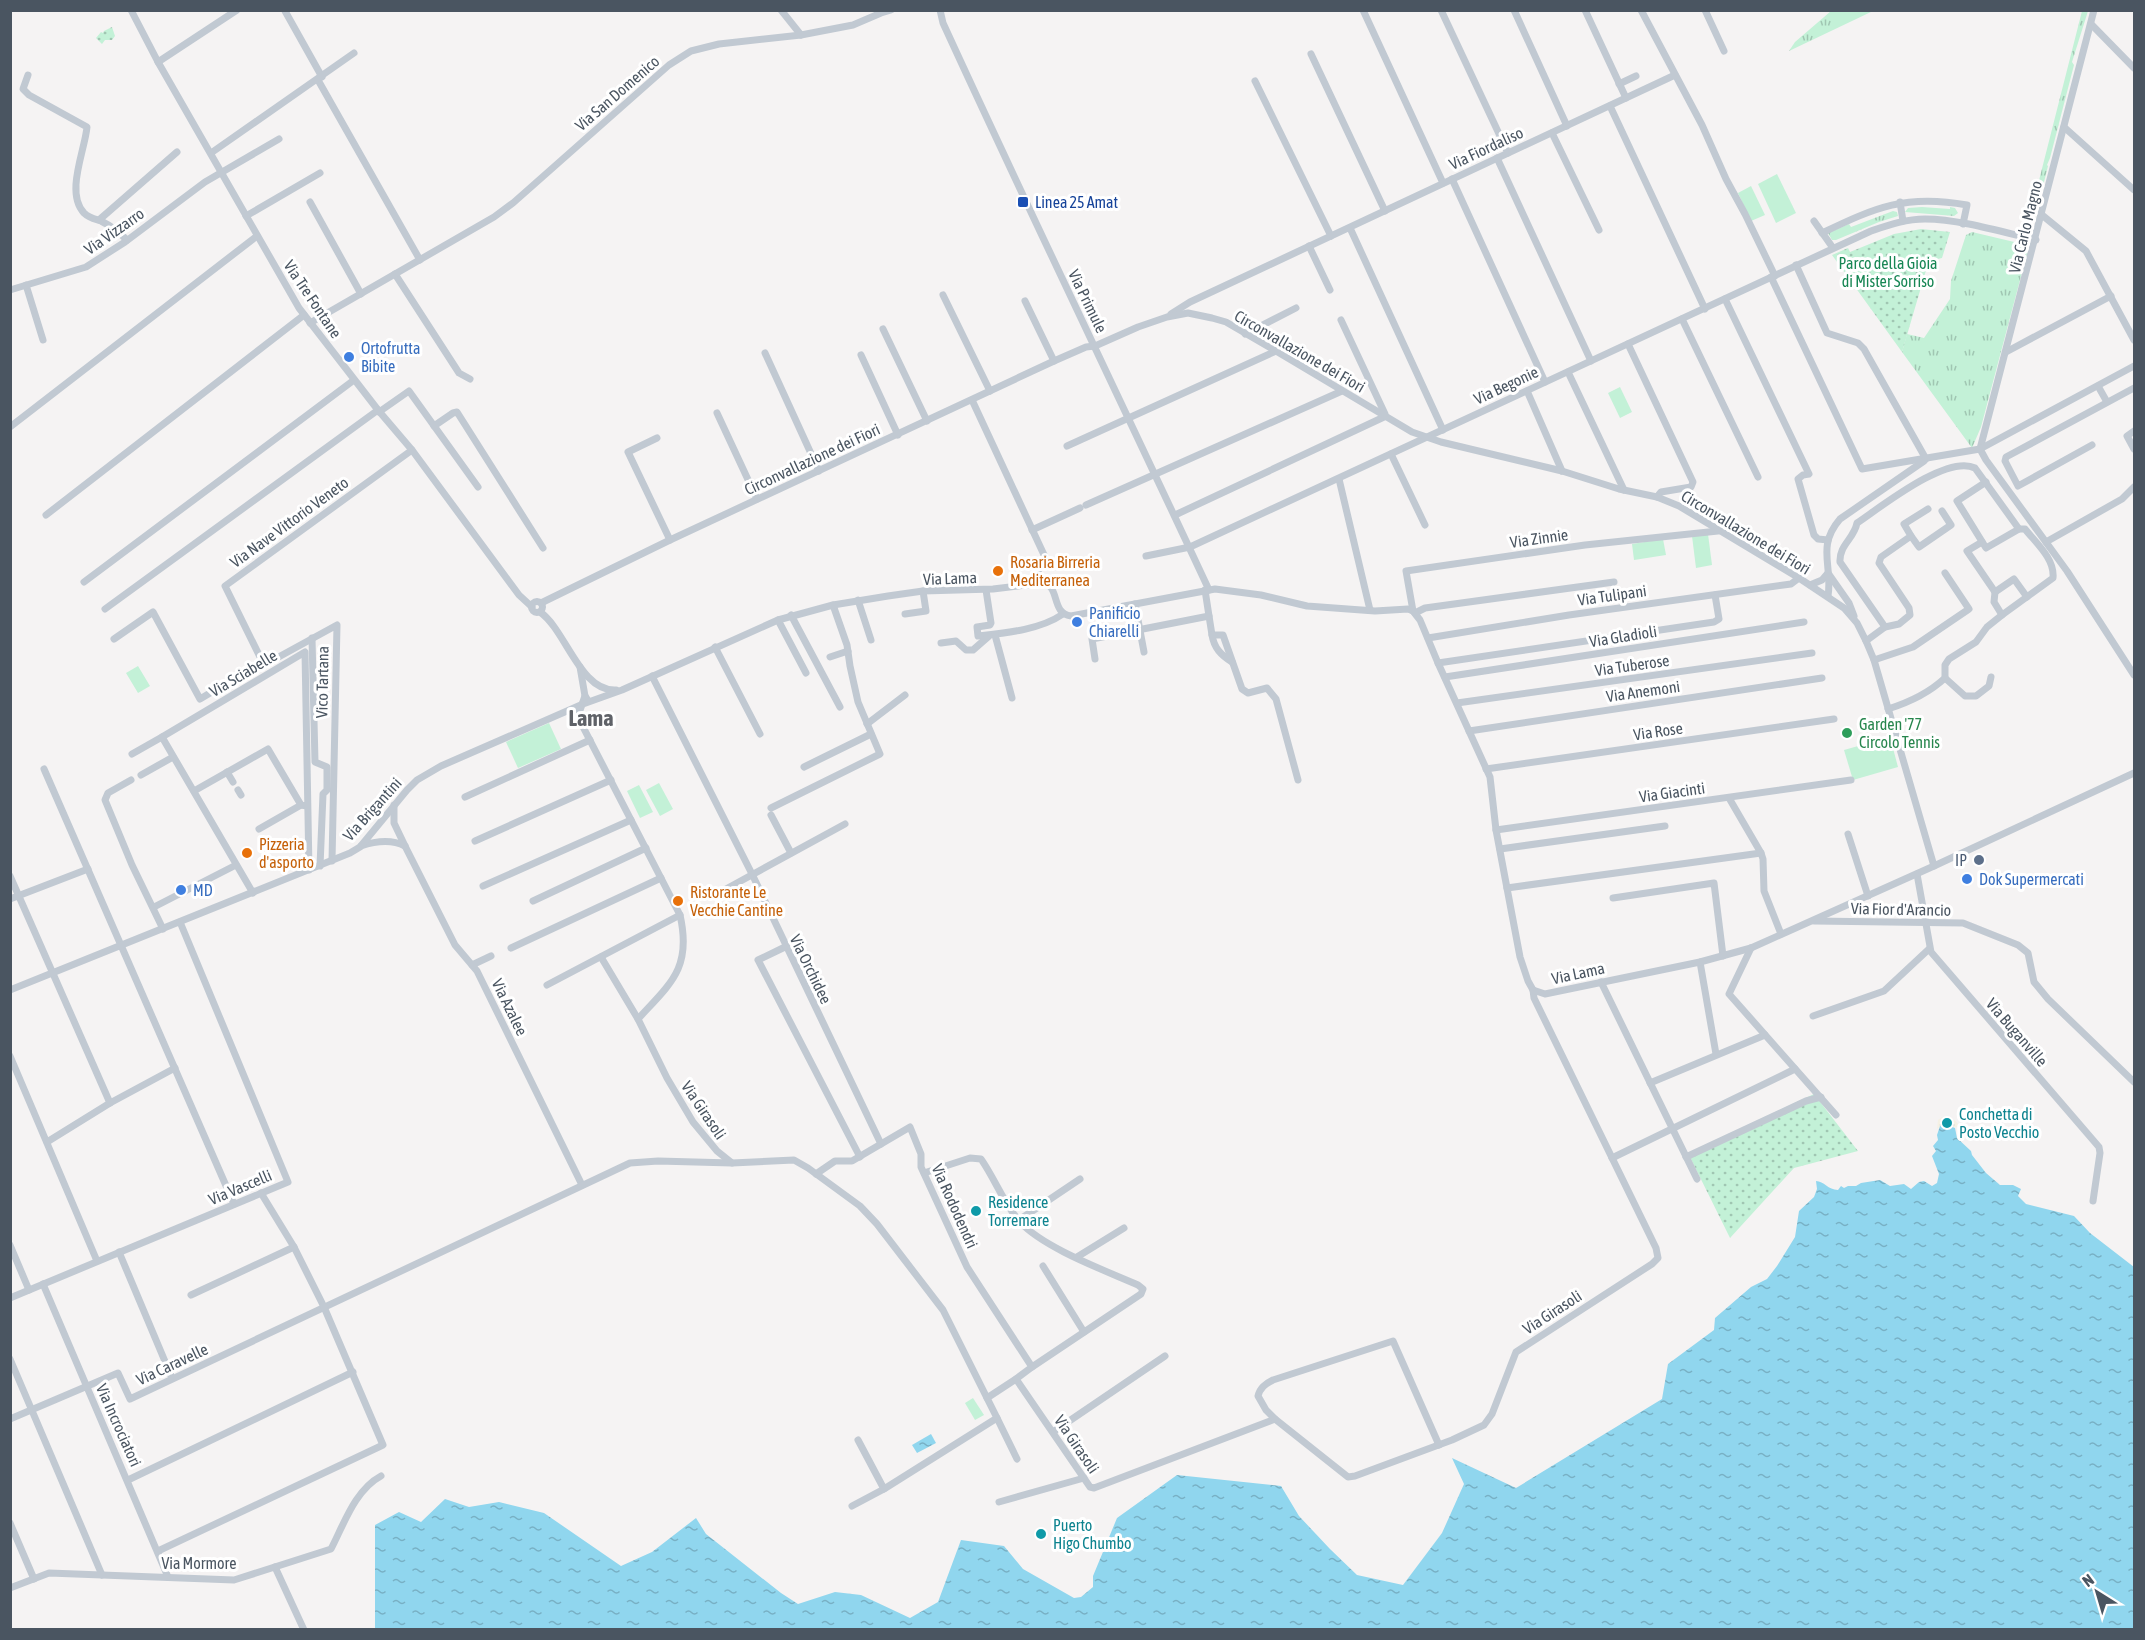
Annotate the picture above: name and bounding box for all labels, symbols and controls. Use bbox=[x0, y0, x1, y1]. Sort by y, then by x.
street label: Via San Domenico bbox=[571, 52, 663, 134]
street label: Via Fiordaliso bbox=[1446, 123, 1526, 173]
street label: Via Carlo Magno bbox=[2005, 179, 2046, 275]
place label: Linea 25 Amat bbox=[1035, 193, 1119, 211]
marker: Linea 25 Amat bbox=[1016, 195, 1030, 209]
street label: Via Vizzarro bbox=[81, 204, 147, 258]
park label: Parco della Gioia di Mister Sorriso bbox=[1838, 254, 1938, 290]
street label: Via Tre Fontane bbox=[280, 257, 346, 341]
street label: Via Primule bbox=[1065, 267, 1111, 335]
street label: Circonvallazione dei Fiori bbox=[1232, 306, 1368, 396]
place label: Ortofrutta Bibite bbox=[361, 339, 420, 375]
marker: Ortofrutta Bibite bbox=[342, 350, 356, 364]
street label: Via Begonie bbox=[1471, 362, 1541, 409]
street label: Circonvallazione dei Fiori bbox=[741, 420, 883, 498]
street label: Via Nave Vittorio Veneto bbox=[226, 473, 352, 571]
street label: Circonvallazione dei Fiori bbox=[1678, 486, 1814, 578]
street label: Via Zinnie bbox=[1509, 525, 1569, 551]
place label: Rosaria Birreria Mediterranea bbox=[1010, 553, 1100, 589]
marker: Rosaria Birreria Mediterranea bbox=[991, 564, 1005, 578]
street label: Via Lama bbox=[923, 568, 977, 588]
street label: Via Tulipani bbox=[1576, 581, 1648, 610]
place label: Panificio Chiarelli bbox=[1089, 604, 1141, 640]
marker: Panificio Chiarelli bbox=[1070, 615, 1084, 629]
street label: Via Gladioli bbox=[1588, 622, 1658, 650]
street label: Via Sciabelle bbox=[206, 646, 280, 700]
street label: Vico Tartana bbox=[312, 646, 332, 718]
street label: Via Tuberose bbox=[1594, 651, 1670, 679]
street label: Via Anemoni bbox=[1605, 677, 1681, 705]
district label: Lama bbox=[569, 705, 613, 731]
place label: Garden '77 Circolo Tennis bbox=[1859, 715, 1940, 751]
street label: Via Rose bbox=[1632, 719, 1684, 743]
marker: Garden '77 Circolo Tennis bbox=[1840, 726, 1854, 740]
street label: Via Brigantini bbox=[339, 774, 406, 845]
street label: Via Giacinti bbox=[1638, 778, 1706, 806]
place label: Pizzeria d'asporto bbox=[259, 835, 314, 872]
marker: Pizzeria d'asporto bbox=[240, 846, 254, 860]
place label: IP bbox=[1955, 851, 1967, 869]
marker: IP bbox=[1972, 853, 1986, 867]
place label: Dok Supermercati bbox=[1979, 870, 2084, 889]
marker: Dok Supermercati bbox=[1960, 872, 1974, 886]
place label: MD bbox=[193, 881, 213, 899]
marker: MD bbox=[174, 883, 188, 897]
place label: Ristorante Le Vecchie Cantine bbox=[690, 883, 783, 919]
marker: Ristorante Le Vecchie Cantine bbox=[671, 894, 685, 908]
street label: Via Fior d'Arancio bbox=[1851, 899, 1951, 919]
street label: Via Orchidee bbox=[787, 932, 835, 1006]
street label: Via Lama bbox=[1550, 959, 1606, 987]
street label: Via Azalee bbox=[489, 976, 531, 1038]
street label: Via Buganville bbox=[1982, 994, 2051, 1070]
street label: Via Girasoli bbox=[678, 1078, 730, 1142]
place label: Conchetta di Posto Vecchio bbox=[1959, 1105, 2039, 1141]
marker: Conchetta di Posto Vecchio bbox=[1940, 1116, 1954, 1130]
street label: Via Rododendri bbox=[928, 1161, 982, 1251]
street label: Via Vascelli bbox=[206, 1166, 274, 1208]
place label: Residence Torremare bbox=[988, 1193, 1049, 1229]
marker: Residence Torremare bbox=[969, 1204, 983, 1218]
street label: Via Girasoli bbox=[1519, 1286, 1585, 1338]
street label: Via Caravelle bbox=[133, 1340, 211, 1388]
street label: Via Incrociatori bbox=[93, 1381, 145, 1469]
street label: Via Girasoli bbox=[1051, 1412, 1103, 1476]
place label: Puerto Higo Chumbo bbox=[1053, 1516, 1132, 1553]
marker: Puerto Higo Chumbo bbox=[1034, 1527, 1048, 1541]
street label: Via Mormore bbox=[161, 1554, 237, 1572]
north arrow bbox=[2067, 1562, 2127, 1622]
text: N bbox=[2079, 1570, 2097, 1590]

